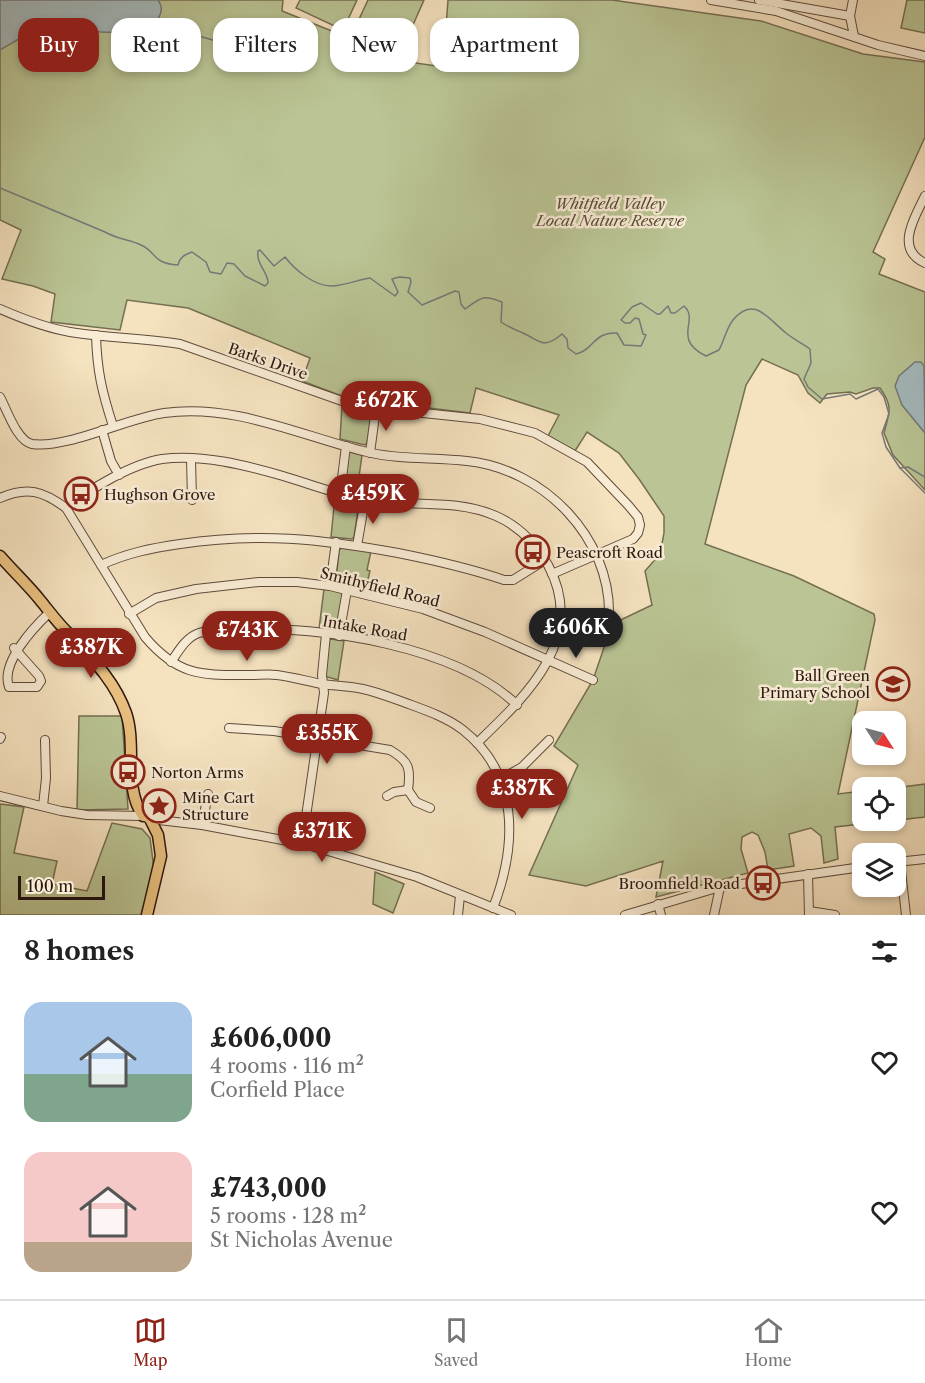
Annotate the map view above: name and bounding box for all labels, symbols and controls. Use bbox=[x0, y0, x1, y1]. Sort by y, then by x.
chip: Buy bbox=[18, 18, 99, 72]
chip: Rent bbox=[111, 18, 201, 72]
chip: Filters bbox=[213, 18, 318, 72]
chip: New bbox=[330, 18, 418, 72]
chip: Apartment bbox=[430, 18, 579, 72]
park label: Whitfield Valley Local Nature Reserve bbox=[535, 194, 685, 230]
street label: Barks Drive bbox=[226, 339, 310, 383]
pin: £672K bbox=[344, 381, 428, 432]
text: £672K bbox=[354, 388, 418, 412]
pin: £459K bbox=[331, 474, 415, 525]
bus stop icon: Hughson Grove bbox=[63, 476, 99, 512]
text: £459K bbox=[341, 481, 405, 505]
place label: Hughson Grove bbox=[104, 485, 215, 504]
bus stop icon: Peascroft Road bbox=[515, 534, 551, 570]
place label: Peascroft Road bbox=[556, 543, 663, 562]
street label: Smithyfield Road bbox=[318, 563, 442, 611]
pin: £606K bbox=[534, 608, 618, 659]
pin: £743K bbox=[205, 611, 289, 662]
street label: Intake Road bbox=[321, 611, 409, 645]
text: £606K bbox=[543, 615, 609, 639]
text: £743K bbox=[216, 618, 278, 642]
pin: £387K bbox=[49, 628, 133, 679]
text: £387K bbox=[59, 635, 123, 659]
place label: Ball Green Primary School bbox=[760, 666, 871, 702]
school or university icon: Ball Green Primary School bbox=[875, 666, 911, 702]
north arrow bbox=[852, 711, 906, 765]
map controls bbox=[852, 711, 906, 897]
pin: £355K bbox=[285, 714, 369, 765]
text: £355K bbox=[296, 721, 358, 745]
bus stop icon: Norton Arms bbox=[110, 754, 146, 790]
place label: Norton Arms bbox=[151, 763, 244, 782]
pin: £387K bbox=[480, 769, 564, 820]
text: £387K bbox=[490, 776, 554, 800]
button: locate bbox=[852, 777, 906, 831]
place icon: Mine Cart Structure bbox=[141, 788, 177, 824]
place label: Mine Cart Structure bbox=[182, 788, 255, 824]
pin: £371K bbox=[280, 812, 364, 863]
text: £371K bbox=[292, 819, 352, 843]
button: layers bbox=[852, 843, 906, 897]
bus stop icon: Broomfield Road bbox=[745, 865, 781, 901]
scale bar bbox=[18, 873, 105, 900]
place label: Broomfield Road bbox=[619, 874, 740, 893]
text: 100 m bbox=[27, 876, 73, 896]
text: 8 homes bbox=[24, 935, 134, 967]
icon: filters bbox=[868, 935, 901, 968]
text: £606,000 bbox=[210, 1022, 332, 1054]
icon: home bbox=[72, 1026, 144, 1098]
icon: heart bbox=[868, 1046, 901, 1079]
text: 4 rooms · 116 m² bbox=[210, 1054, 364, 1078]
text: Corfield Place bbox=[210, 1078, 345, 1102]
text: £743,000 bbox=[210, 1172, 327, 1204]
icon: home bbox=[72, 1176, 144, 1248]
icon: heart bbox=[868, 1196, 901, 1229]
text: 5 rooms · 128 m² bbox=[210, 1204, 366, 1228]
text: St Nicholas Avenue bbox=[210, 1228, 393, 1252]
tab: Map bbox=[133, 1314, 168, 1370]
tab: Saved bbox=[434, 1314, 478, 1370]
tab: Home bbox=[745, 1314, 792, 1370]

